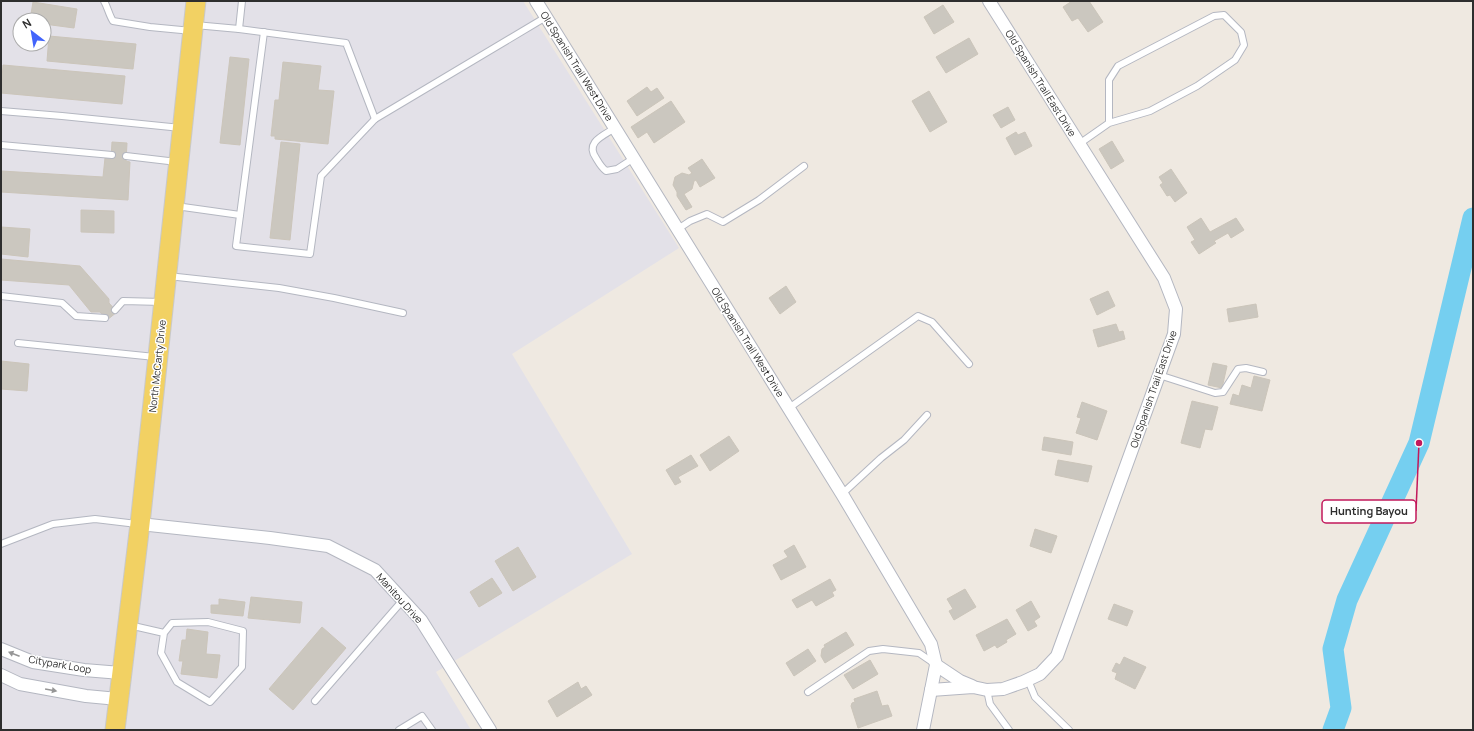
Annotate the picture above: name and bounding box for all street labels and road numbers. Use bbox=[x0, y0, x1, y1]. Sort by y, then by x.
street label: Old Spanish Trail West Drive bbox=[537, 8, 617, 124]
street label: Old Spanish Trail East Drive bbox=[1002, 27, 1080, 139]
street label: Old Spanish Trail West Drive bbox=[708, 284, 788, 400]
street label: North McCarty Drive bbox=[145, 319, 169, 413]
street label: Old Spanish Trail East Drive bbox=[1126, 328, 1180, 450]
street label: Manitou Drive bbox=[374, 570, 426, 626]
street label: Citypark Loop bbox=[28, 652, 93, 676]

